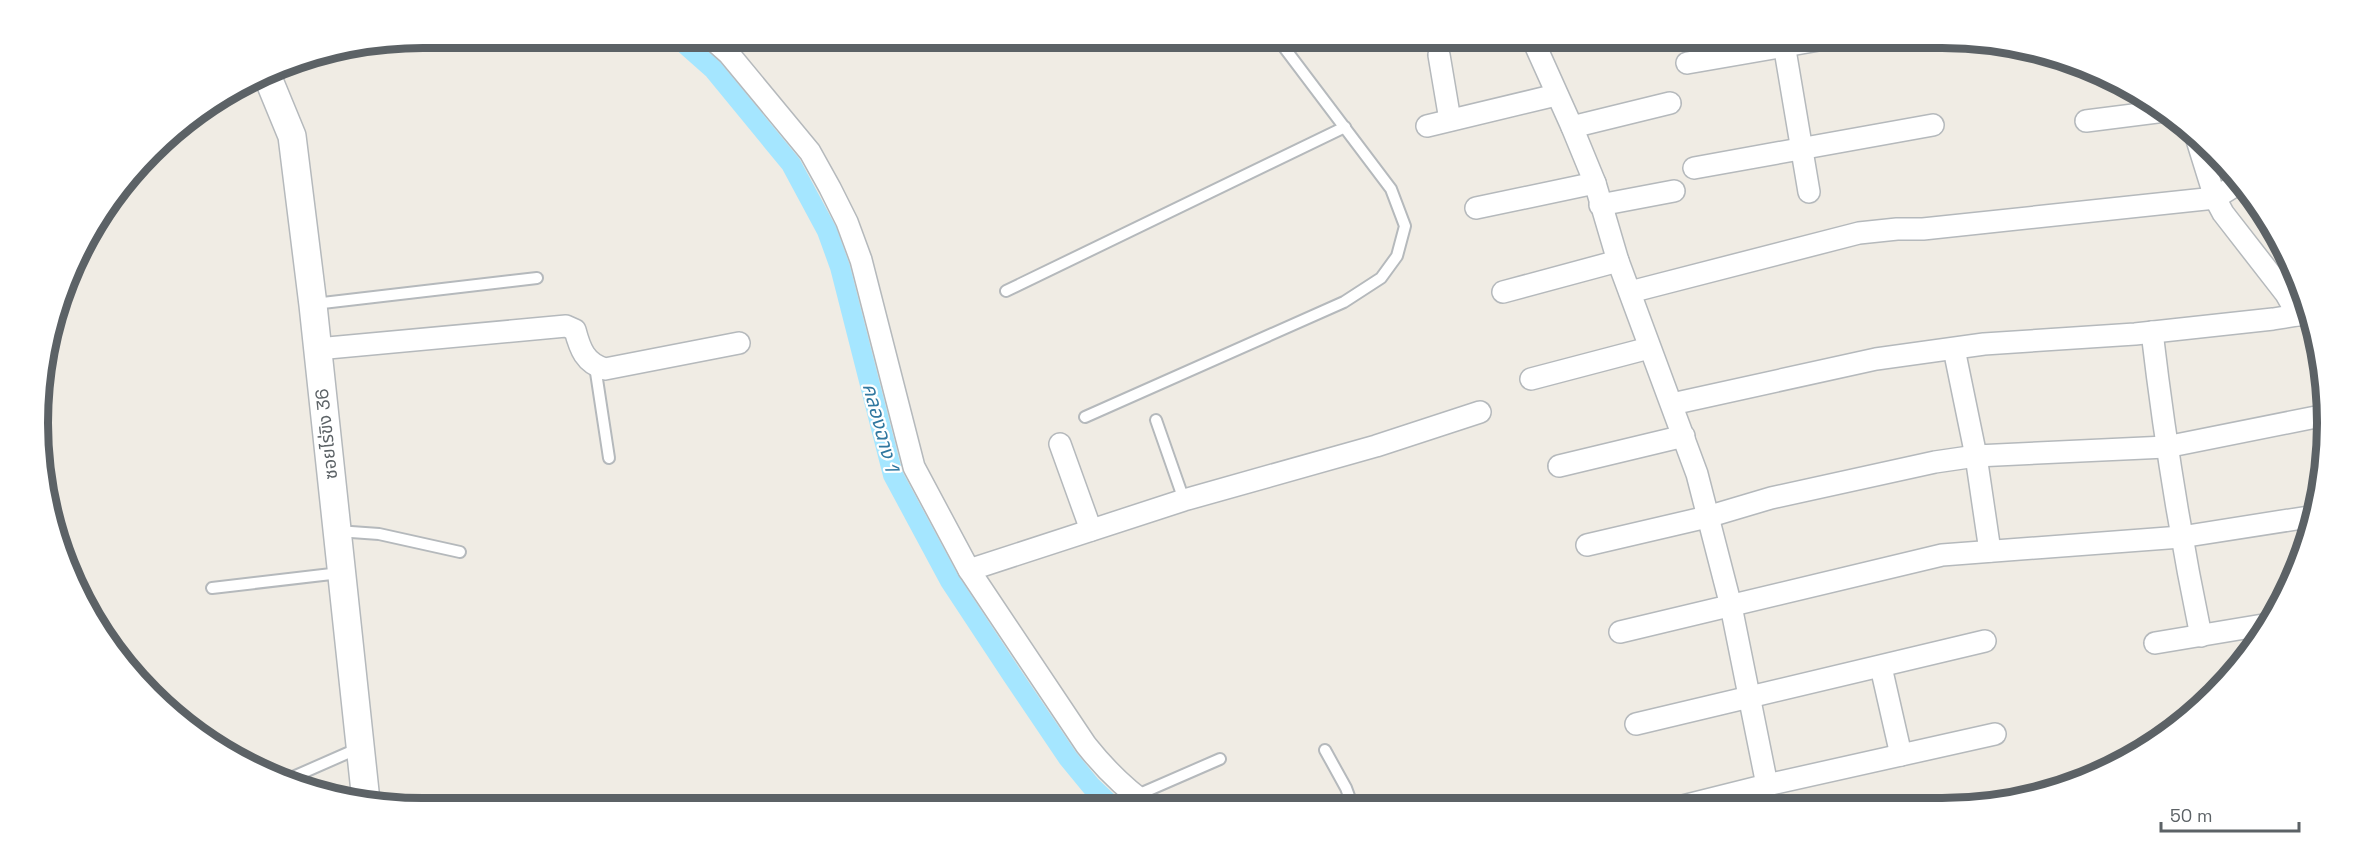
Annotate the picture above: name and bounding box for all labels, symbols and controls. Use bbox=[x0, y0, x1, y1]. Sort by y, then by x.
water label: คลองฉาง 1 bbox=[857, 380, 906, 477]
street label: ซอยไร่ขิง 36 bbox=[310, 387, 342, 481]
scale bar bbox=[2161, 795, 2299, 833]
text: 50 m bbox=[2170, 804, 2212, 827]

